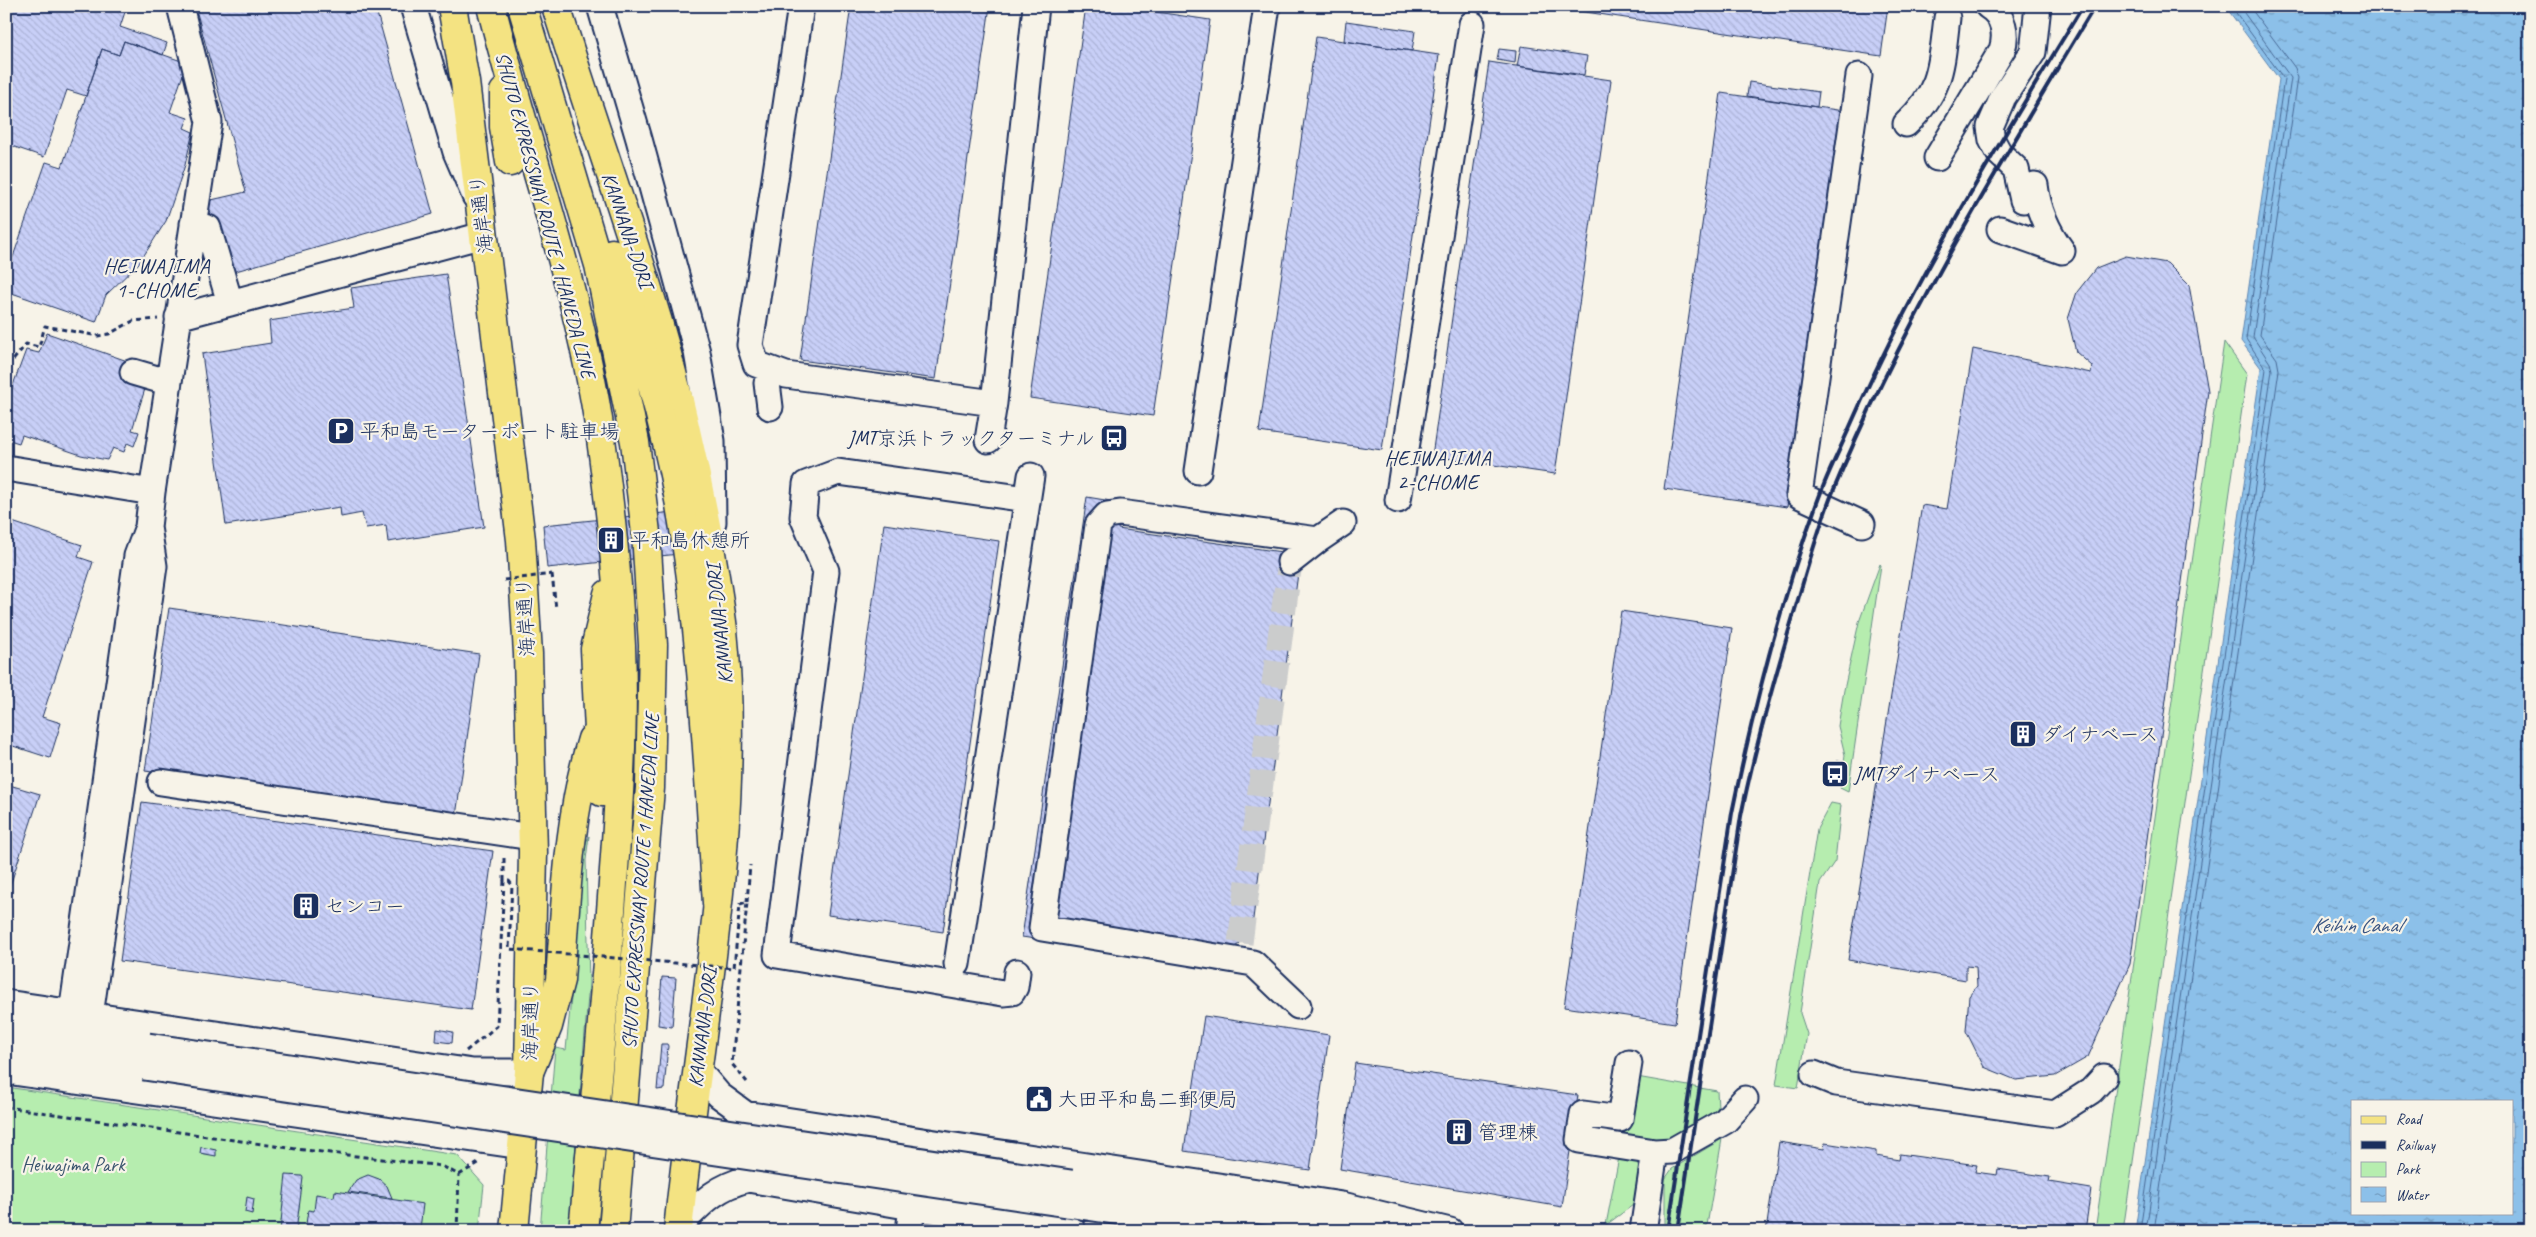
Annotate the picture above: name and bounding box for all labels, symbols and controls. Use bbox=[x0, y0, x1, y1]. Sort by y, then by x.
street label: SHUTO EXPRESSWAY ROUTE 1 HANEDA LINE bbox=[490, 49, 602, 384]
street label: KANNANA-DORI bbox=[596, 169, 660, 295]
street label: 海岸通り bbox=[464, 173, 499, 255]
district label: HEIWAJIMA 1-CHOME bbox=[103, 253, 211, 303]
parking icon: 平和島モーターボート駐車場 bbox=[326, 416, 356, 446]
place label: 平和島モーターボート駐車場 bbox=[360, 419, 620, 444]
bus stop icon: JMT京浜トラックターミナル bbox=[1099, 423, 1129, 453]
place label: JMT京浜トラックターミナル bbox=[847, 426, 1095, 451]
district label: HEIWAJIMA 2-CHOME bbox=[1384, 445, 1492, 495]
building icon: 平和島休憩所 bbox=[596, 525, 626, 555]
place label: 平和島休憩所 bbox=[630, 528, 750, 553]
street label: KANNANA-DORI bbox=[700, 559, 738, 685]
street label: 海岸通り bbox=[511, 576, 540, 658]
street label: SHUTO EXPRESSWAY ROUTE 1 HANEDA LINE bbox=[616, 709, 665, 1050]
building icon: ダイナベース bbox=[2008, 719, 2038, 749]
place label: ダイナベース bbox=[2042, 722, 2158, 747]
bus stop icon: JMTダイナベース bbox=[1820, 759, 1850, 789]
place label: JMTダイナベース bbox=[1853, 762, 2000, 787]
building icon: センコー bbox=[291, 891, 321, 921]
place label: センコー bbox=[325, 894, 405, 919]
water label: Keihin Canal bbox=[2311, 912, 2408, 938]
street label: KANNANA-DORI bbox=[683, 962, 723, 1088]
street label: 海岸通り bbox=[517, 981, 544, 1061]
public building icon: 大田平和島二郵便局 bbox=[1024, 1084, 1054, 1114]
place label: 大田平和島二郵便局 bbox=[1058, 1087, 1238, 1112]
legend bbox=[2351, 1100, 2514, 1214]
text: Road bbox=[2396, 1110, 2423, 1129]
building icon: 管理棟 bbox=[1444, 1117, 1474, 1147]
place label: 管理棟 bbox=[1478, 1120, 1538, 1145]
text: Railway bbox=[2396, 1136, 2437, 1155]
park label: Heiwajima Park bbox=[21, 1152, 126, 1177]
text: Park bbox=[2396, 1160, 2421, 1179]
text: Water bbox=[2396, 1186, 2430, 1205]

